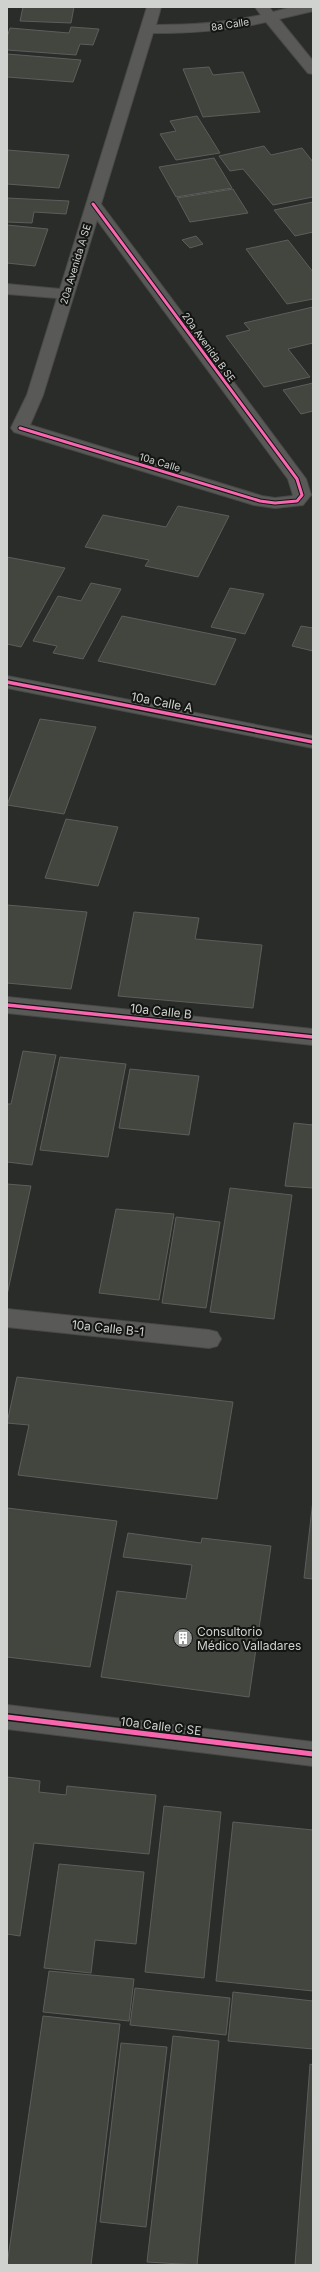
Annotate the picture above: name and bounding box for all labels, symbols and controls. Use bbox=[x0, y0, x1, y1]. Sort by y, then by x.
street label: 8a Calle bbox=[210, 15, 250, 33]
street label: 20a Avenida A SE bbox=[57, 222, 93, 306]
street label: 20a Avenida B SE bbox=[180, 310, 238, 384]
street label: 10a Calle bbox=[138, 450, 182, 474]
street label: 10a Calle A bbox=[130, 689, 194, 715]
street label: 10a Calle B bbox=[129, 1000, 193, 1022]
street label: 10a Calle B-1 bbox=[71, 1317, 145, 1339]
place label: Consultorio Médico Valladares bbox=[197, 1624, 301, 1653]
building icon: Consultorio Médico Valladares bbox=[172, 1627, 194, 1649]
street label: 10a Calle C SE bbox=[120, 1714, 202, 1738]

